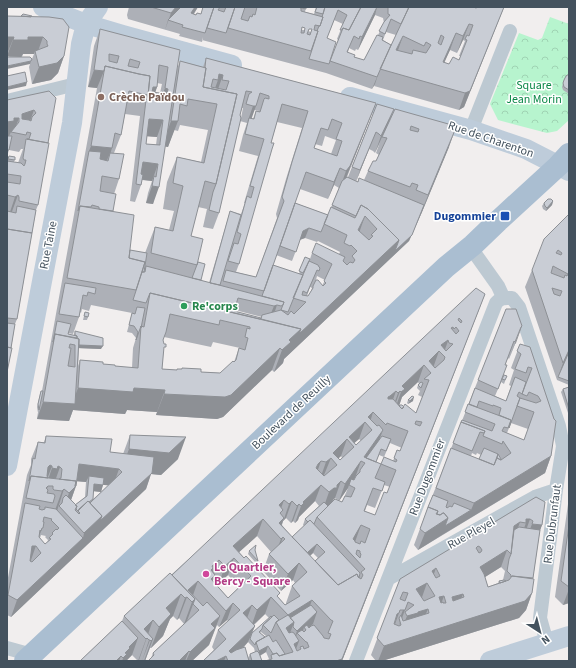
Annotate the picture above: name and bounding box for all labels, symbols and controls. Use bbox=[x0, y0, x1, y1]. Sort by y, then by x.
park label: Square Jean Morin bbox=[506, 77, 562, 108]
place label: Crèche Païdou bbox=[109, 89, 185, 106]
marker: Crèche Païdou bbox=[96, 92, 106, 102]
street label: Rue de Charenton bbox=[446, 117, 536, 162]
place label: Dugommier bbox=[434, 208, 496, 225]
marker: Dugommier bbox=[499, 210, 511, 222]
street label: Rue Taine bbox=[35, 219, 61, 271]
place label: Re'corps bbox=[192, 298, 238, 315]
marker: Re'corps bbox=[179, 301, 189, 311]
street label: Boulevard de Reuilly bbox=[248, 371, 335, 454]
street label: Rue Dugommier bbox=[405, 436, 450, 518]
street label: Rue Dubrunfaut bbox=[539, 484, 566, 565]
street label: Rue Pleyel bbox=[444, 513, 498, 554]
place label: Le Quartier, Bercy - Square bbox=[214, 559, 290, 590]
marker: Le Quartier, Bercy - Square bbox=[201, 569, 211, 579]
north arrow bbox=[520, 612, 560, 652]
text: N bbox=[538, 631, 553, 648]

